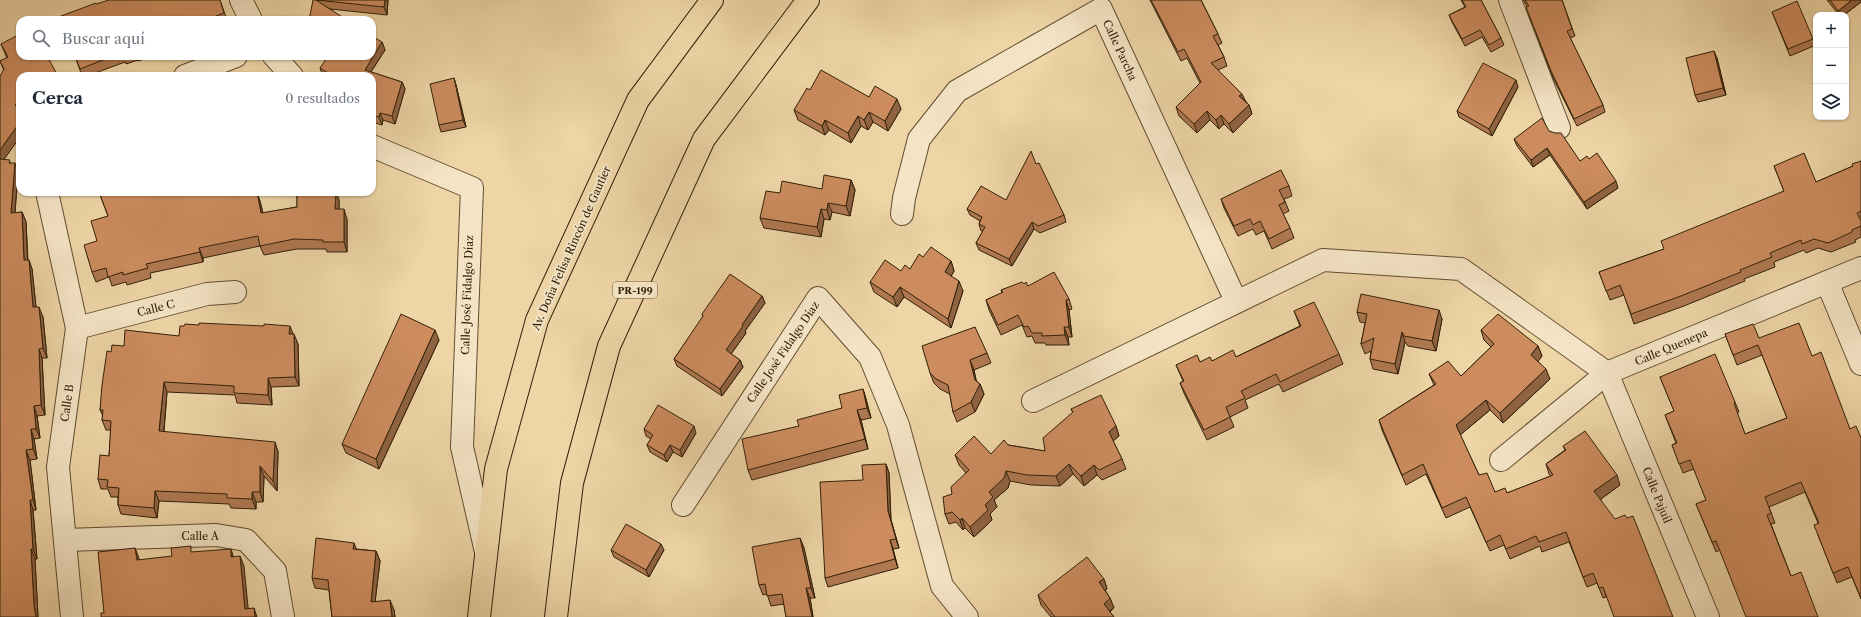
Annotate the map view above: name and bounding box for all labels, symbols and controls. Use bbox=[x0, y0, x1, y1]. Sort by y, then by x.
map controls bbox=[1813, 12, 1849, 120]
button: + bbox=[1813, 12, 1849, 48]
search box bbox=[16, 16, 376, 60]
street label: Calle Parcha bbox=[1100, 17, 1140, 83]
icon: search bbox=[30, 27, 52, 49]
text: Buscar aquí bbox=[62, 29, 145, 48]
button: − bbox=[1813, 48, 1849, 84]
button: layers bbox=[1813, 84, 1849, 120]
text: Cerca bbox=[32, 88, 83, 108]
text: 0 resultados bbox=[285, 90, 360, 106]
street label: Av. Doña Felisa Rincón de Gautier bbox=[528, 163, 614, 333]
street label: Calle José Fidalgo Díaz bbox=[458, 235, 476, 355]
road number: PR-199 bbox=[613, 282, 657, 298]
street label: Calle C bbox=[136, 297, 176, 319]
street label: Calle José Fidalgo Díaz bbox=[744, 298, 822, 406]
street label: Calle Quenepa bbox=[1633, 325, 1710, 369]
street label: Calle B bbox=[57, 383, 77, 423]
street label: Calle Pajuil bbox=[1639, 465, 1675, 526]
street label: Calle A bbox=[181, 529, 220, 543]

